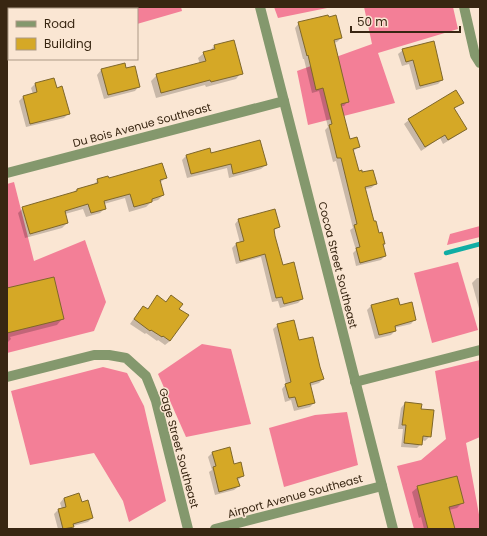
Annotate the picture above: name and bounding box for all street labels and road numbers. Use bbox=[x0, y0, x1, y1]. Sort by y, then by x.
street label: Du Bois Avenue Southeast bbox=[71, 99, 213, 151]
street label: Cocoa Street Southeast bbox=[314, 200, 362, 330]
street label: Gage Street Southeast bbox=[155, 386, 203, 510]
street label: Airport Avenue Southeast bbox=[226, 470, 364, 522]

